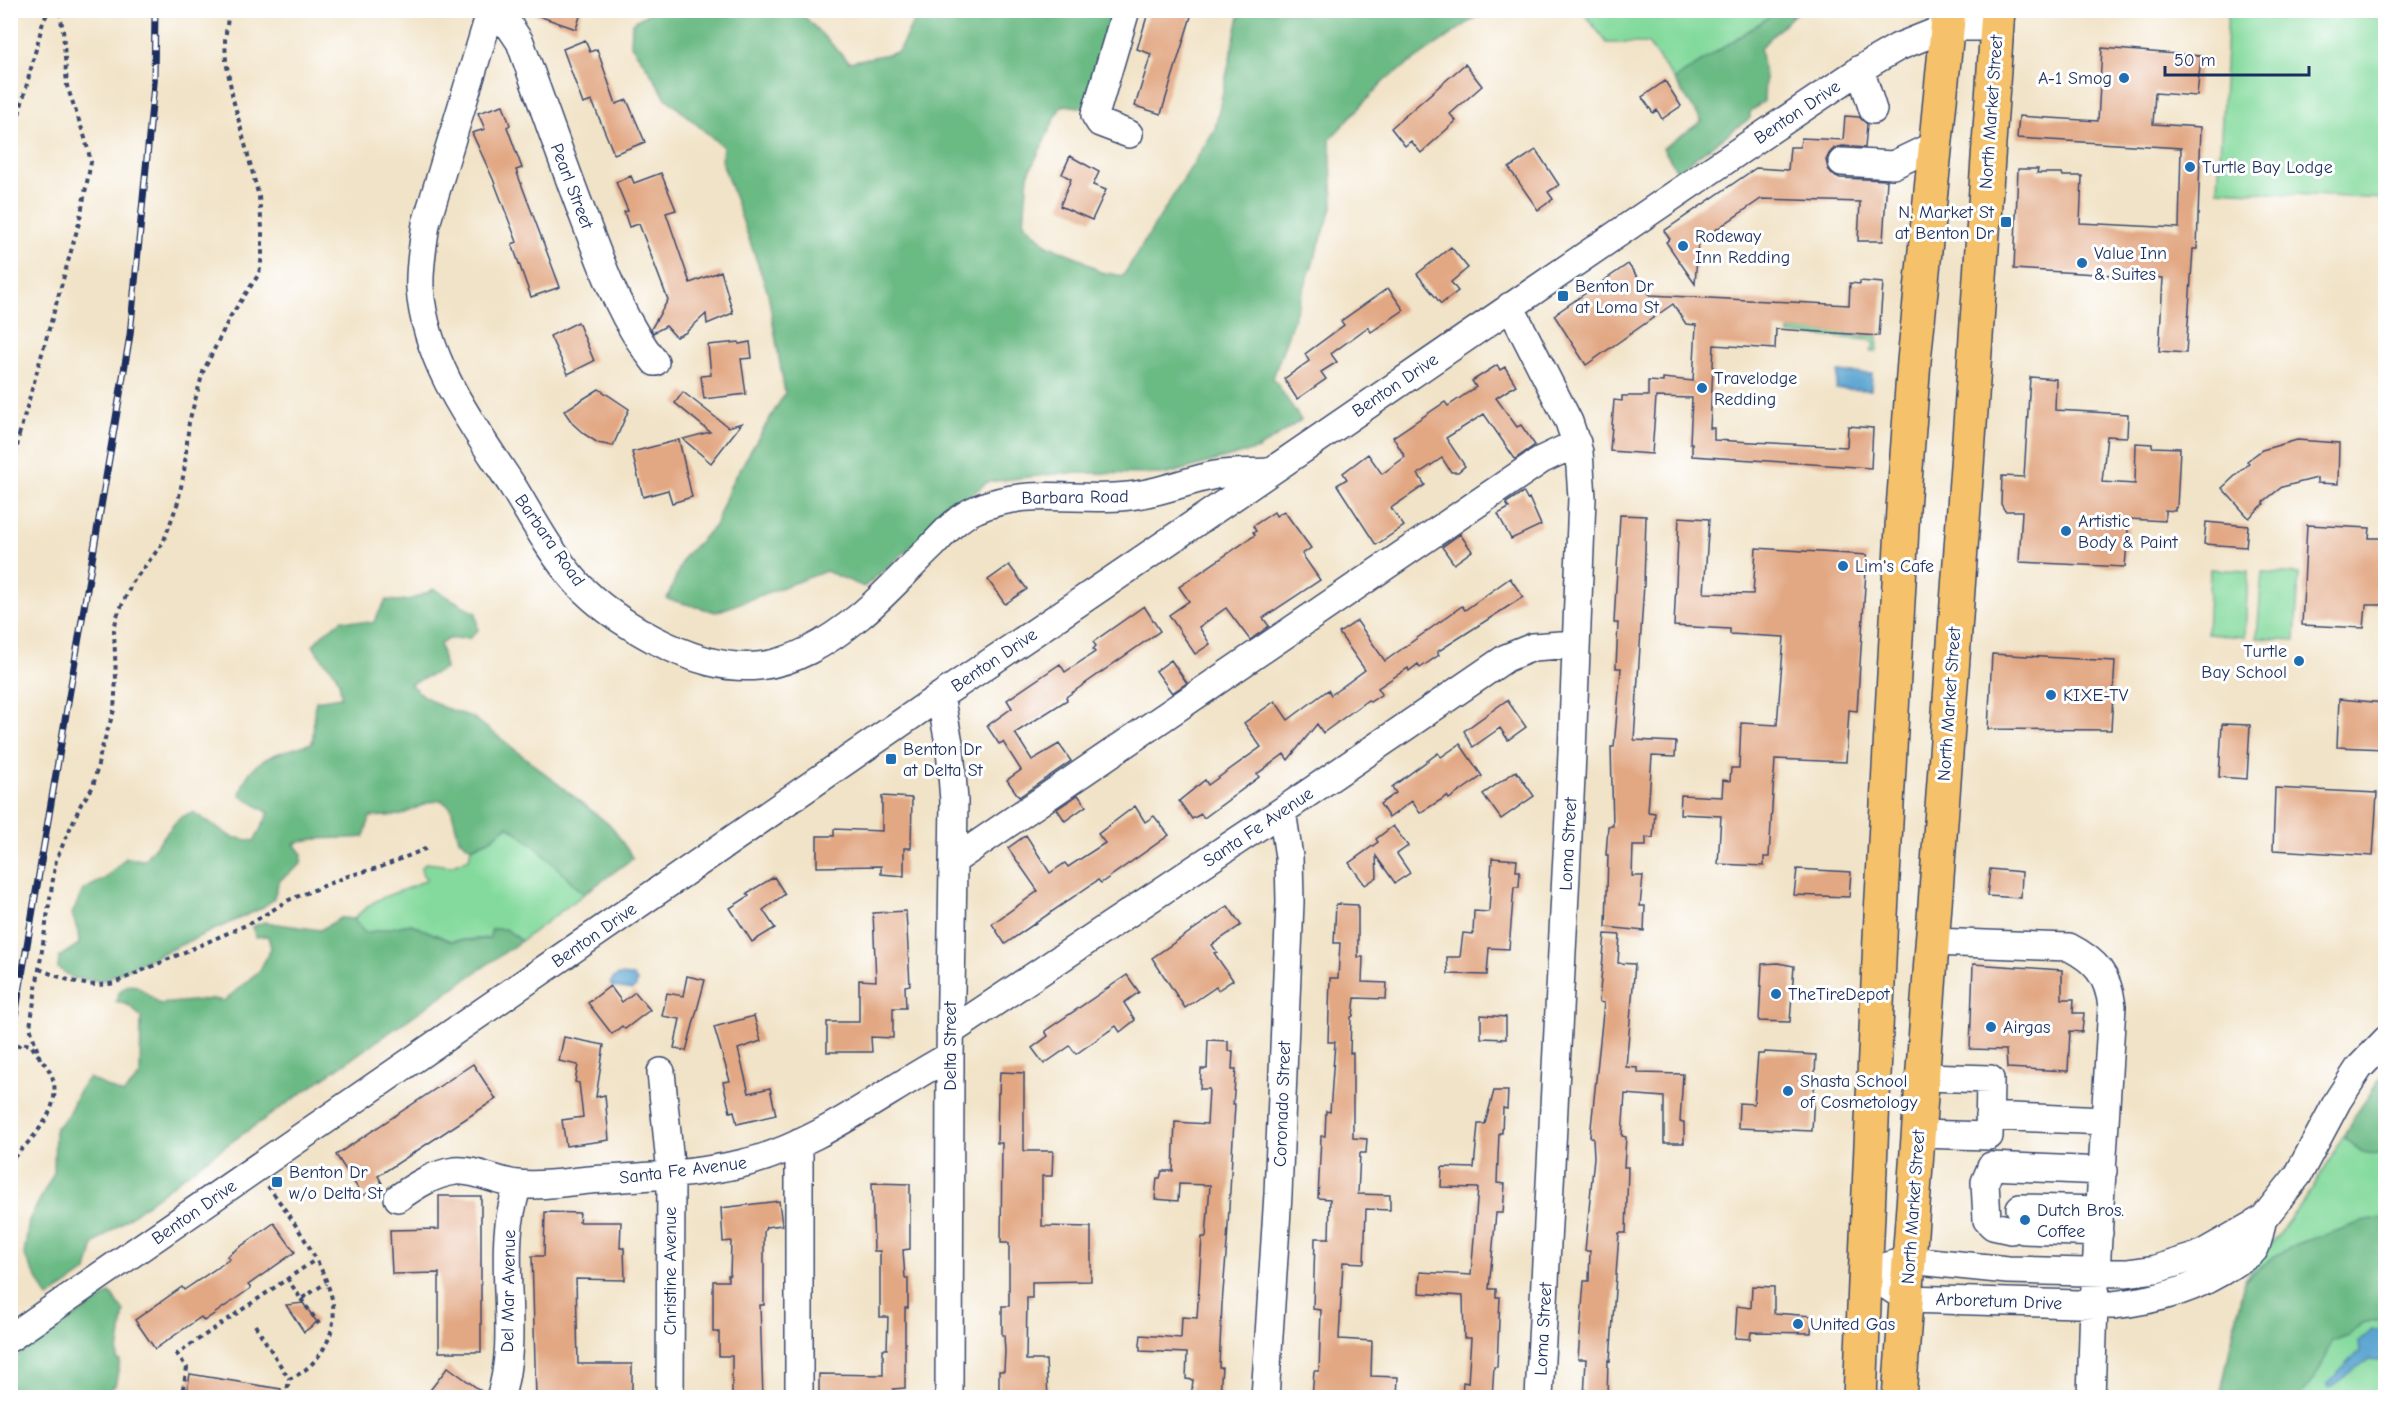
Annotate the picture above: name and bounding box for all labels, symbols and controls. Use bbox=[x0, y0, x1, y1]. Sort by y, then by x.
street label: North Market Street bbox=[1976, 33, 2007, 190]
scale bar bbox=[2165, 39, 2309, 77]
text: 50 m bbox=[2174, 50, 2216, 71]
place label: A-1 Smog bbox=[2038, 68, 2112, 89]
marker: A-1 Smog bbox=[2117, 71, 2131, 85]
street label: Benton Drive bbox=[1750, 76, 1844, 149]
street label: Pearl Street bbox=[546, 140, 598, 233]
place label: Turtle Bay Lodge bbox=[2202, 157, 2333, 178]
marker: Turtle Bay Lodge bbox=[2183, 160, 2197, 174]
place label: N. Market St at Benton Dr bbox=[1895, 202, 1995, 244]
marker: N. Market St at Benton Dr bbox=[1999, 215, 2013, 229]
place label: Rodeway Inn Redding bbox=[1695, 226, 1790, 268]
marker: Rodeway Inn Redding bbox=[1676, 239, 1690, 253]
place label: Value Inn & Suites bbox=[2094, 243, 2167, 285]
marker: Value Inn & Suites bbox=[2075, 256, 2089, 270]
place label: Benton Dr at Loma St bbox=[1575, 276, 1660, 318]
marker: Benton Dr at Loma St bbox=[1556, 289, 1570, 303]
street label: Benton Drive bbox=[1348, 349, 1442, 422]
place label: Travelodge Redding bbox=[1714, 368, 1797, 410]
marker: Travelodge Redding bbox=[1695, 381, 1709, 395]
street label: Barbara Road bbox=[1021, 486, 1129, 509]
street label: Barbara Road bbox=[510, 490, 589, 590]
place label: Artistic Body & Paint bbox=[2078, 511, 2179, 553]
marker: Artistic Body & Paint bbox=[2059, 524, 2073, 538]
place label: Lim's Cafe bbox=[1855, 556, 1934, 577]
marker: Lim's Cafe bbox=[1836, 559, 1850, 573]
street label: Benton Drive bbox=[947, 624, 1041, 697]
street label: North Market Street bbox=[1934, 625, 1965, 782]
place label: Turtle Bay School bbox=[2201, 641, 2287, 683]
marker: Turtle Bay School bbox=[2292, 654, 2306, 668]
place label: KIXE-TV bbox=[2063, 685, 2129, 706]
marker: KIXE-TV bbox=[2044, 688, 2058, 702]
place label: Benton Dr at Delta St bbox=[903, 739, 984, 781]
marker: Benton Dr at Delta St bbox=[884, 752, 898, 766]
street label: Santa Fe Avenue bbox=[1199, 783, 1317, 872]
street label: Loma Street bbox=[1556, 796, 1581, 891]
street label: Benton Drive bbox=[548, 898, 641, 972]
place label: TheTireDepot bbox=[1788, 984, 1891, 1005]
marker: TheTireDepot bbox=[1769, 987, 1783, 1001]
street label: Delta Street bbox=[940, 1001, 961, 1091]
place label: Airgas bbox=[2003, 1017, 2050, 1038]
marker: Airgas bbox=[1984, 1020, 1998, 1034]
street label: Coronado Street bbox=[1270, 1040, 1295, 1168]
place label: Shasta School of Cosmetology bbox=[1800, 1071, 1918, 1113]
marker: Shasta School of Cosmetology bbox=[1781, 1084, 1795, 1098]
street label: North Market Street bbox=[1898, 1128, 1929, 1285]
street label: Santa Fe Avenue bbox=[618, 1152, 748, 1189]
place label: Benton Dr w/o Delta St bbox=[289, 1162, 383, 1204]
street label: Benton Drive bbox=[148, 1175, 241, 1249]
marker: Benton Dr w/o Delta St bbox=[270, 1175, 284, 1189]
place label: Dutch Bros. Coffee bbox=[2037, 1200, 2124, 1242]
street label: Christine Avenue bbox=[660, 1207, 681, 1335]
marker: Dutch Bros. Coffee bbox=[2018, 1213, 2032, 1227]
street label: Del Mar Avenue bbox=[497, 1230, 520, 1353]
street label: Loma Street bbox=[1531, 1281, 1556, 1376]
street label: Arboretum Drive bbox=[1935, 1289, 2063, 1314]
place label: United Gas bbox=[1810, 1314, 1895, 1335]
marker: United Gas bbox=[1791, 1317, 1805, 1331]

